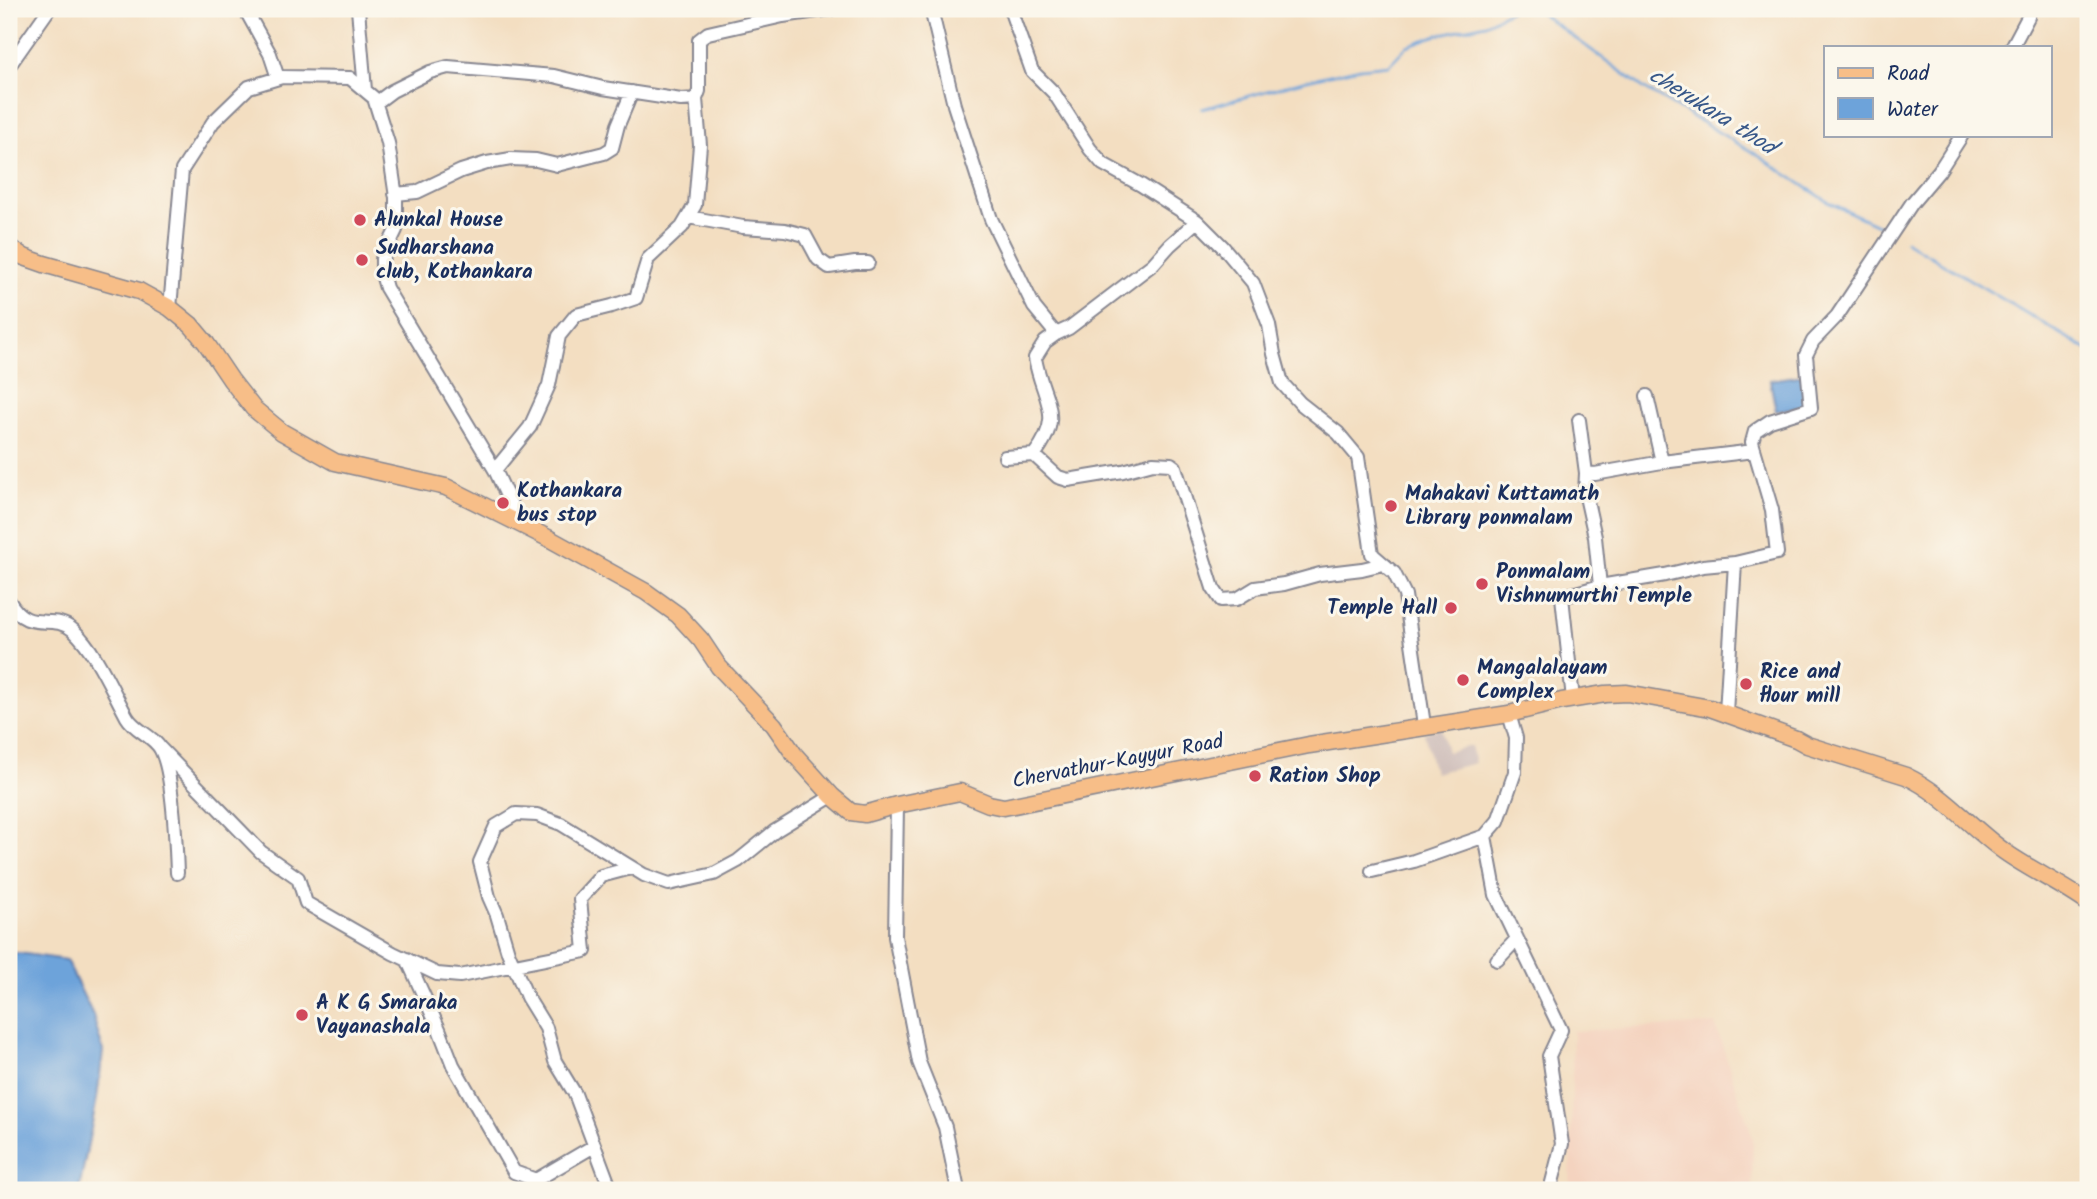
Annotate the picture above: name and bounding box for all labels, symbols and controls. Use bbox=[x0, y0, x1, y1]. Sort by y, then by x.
legend bbox=[1824, 46, 2052, 136]
text: Road bbox=[1887, 58, 1930, 91]
water label: cherukara thod bbox=[1641, 59, 1787, 168]
text: Water bbox=[1887, 94, 1939, 127]
place label: Alunkal House bbox=[374, 204, 503, 237]
marker: Alunkal House bbox=[352, 212, 368, 228]
place label: Sudharshana club, Kothankara bbox=[376, 232, 533, 289]
marker: Sudharshana club, Kothankara bbox=[354, 252, 370, 268]
place label: Kothankara bus stop bbox=[517, 475, 623, 532]
place label: Mahakavi Kuttamath Library ponmalam bbox=[1405, 478, 1599, 535]
marker: Kothankara bus stop bbox=[495, 495, 511, 511]
marker: Mahakavi Kuttamath Library ponmalam bbox=[1383, 498, 1399, 514]
place label: Ponmalam Vishnumurthi Temple bbox=[1496, 556, 1692, 613]
marker: Ponmalam Vishnumurthi Temple bbox=[1474, 576, 1490, 592]
place label: Temple Hall bbox=[1327, 592, 1437, 625]
marker: Temple Hall bbox=[1443, 600, 1459, 616]
place label: Mangalalayam Complex bbox=[1477, 652, 1607, 709]
place label: Rice and flour mill bbox=[1759, 656, 1841, 713]
marker: Mangalalayam Complex bbox=[1455, 672, 1471, 688]
marker: Rice and flour mill bbox=[1738, 676, 1754, 692]
street label: Chervathur-Kayyur Road bbox=[1010, 725, 1227, 799]
place label: Ration Shop bbox=[1269, 760, 1381, 793]
marker: Ration Shop bbox=[1247, 768, 1263, 784]
place label: A K G Smaraka Vayanashala bbox=[316, 987, 458, 1044]
marker: A K G Smaraka Vayanashala bbox=[294, 1007, 310, 1023]

